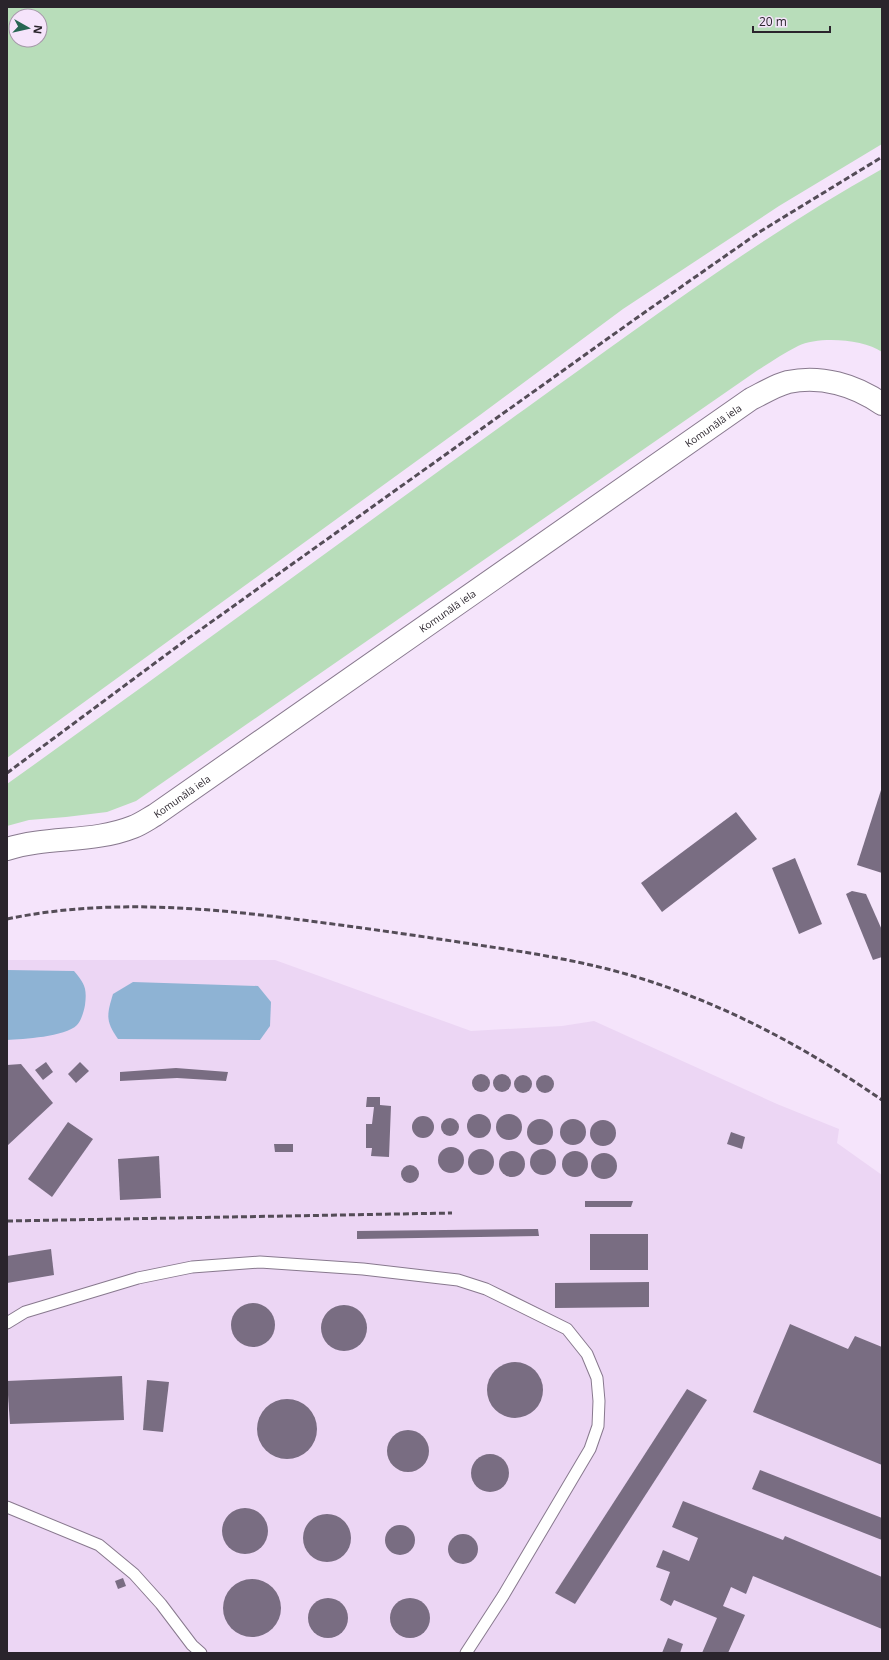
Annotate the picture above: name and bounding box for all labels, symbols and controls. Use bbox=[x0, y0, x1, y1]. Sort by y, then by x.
north arrow bbox=[8, 8, 48, 48]
scale bar bbox=[753, 8, 830, 34]
text: 20 m bbox=[759, 13, 787, 30]
text: N bbox=[30, 24, 46, 35]
street label: Komunālā iela bbox=[682, 401, 744, 450]
street label: Komunālā iela bbox=[416, 586, 479, 636]
street label: Komunālā iela bbox=[151, 772, 213, 821]

